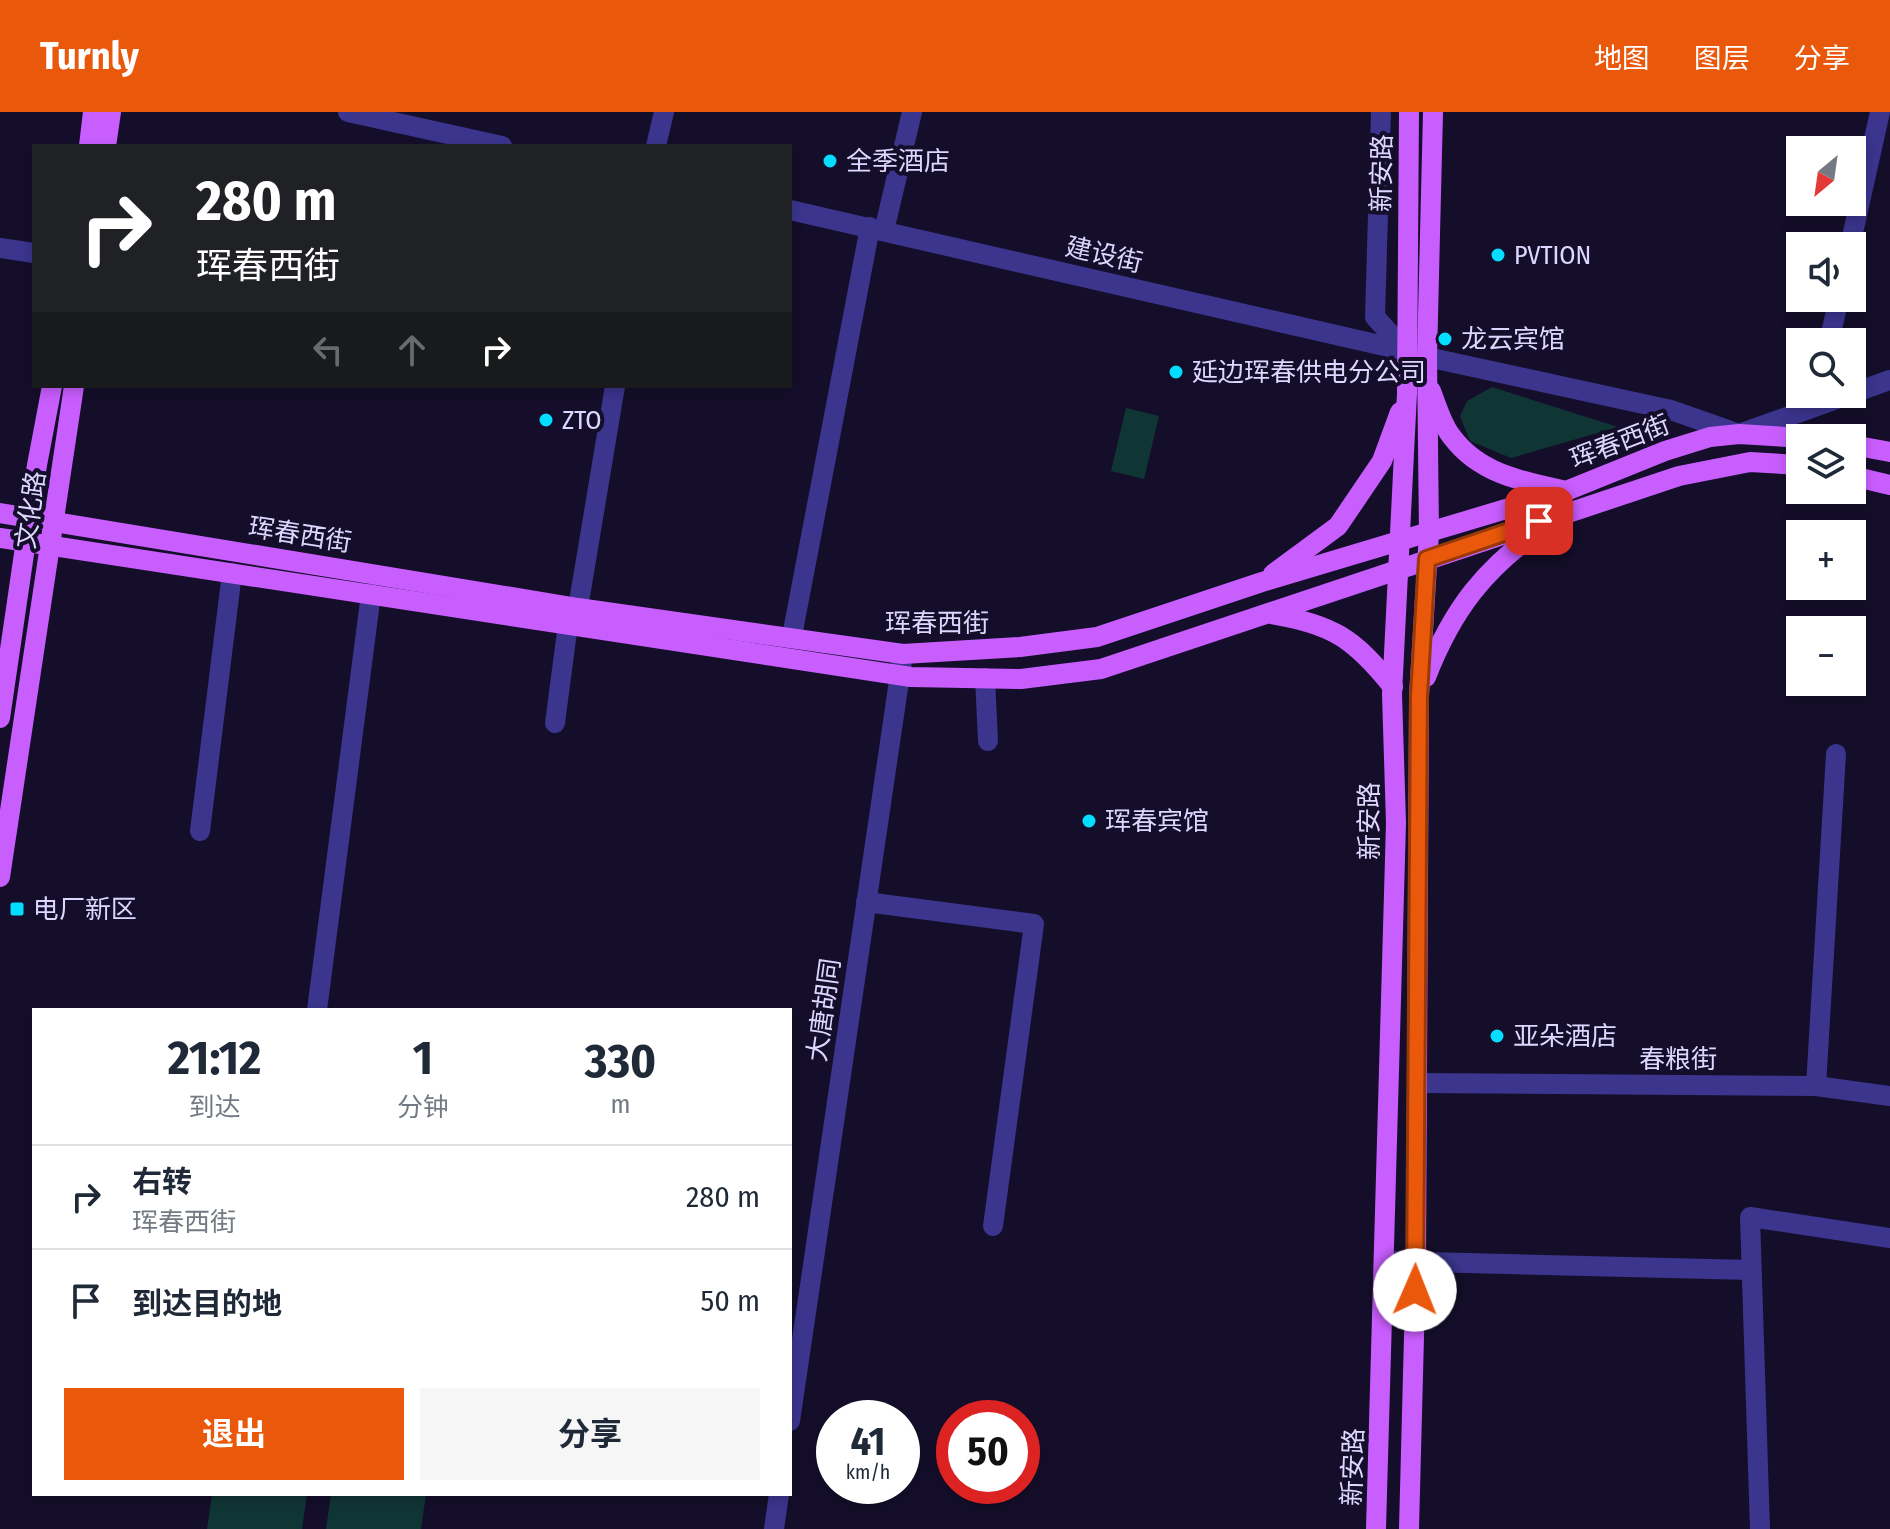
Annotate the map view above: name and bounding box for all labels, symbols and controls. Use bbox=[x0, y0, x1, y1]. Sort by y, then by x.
text: Turnly bbox=[40, 33, 139, 79]
text: 地图 bbox=[1594, 42, 1650, 75]
text: 图层 bbox=[1694, 42, 1750, 75]
text: 分享 bbox=[1794, 42, 1850, 75]
street label: 新安路 bbox=[1366, 134, 1398, 212]
north arrow bbox=[1786, 136, 1866, 216]
map controls bbox=[1786, 136, 1866, 696]
place label: 全季酒店 bbox=[846, 146, 950, 177]
marker: 全季酒店 bbox=[821, 152, 839, 170]
text: 280 m bbox=[196, 168, 336, 235]
icon: right bbox=[64, 176, 168, 280]
street label: 建设街 bbox=[1063, 231, 1145, 279]
button: sound bbox=[1786, 232, 1866, 312]
place label: PVTION bbox=[1514, 240, 1591, 271]
text: 珲春西街 bbox=[196, 244, 340, 288]
marker: PVTION bbox=[1489, 246, 1507, 264]
place label: 龙云宾馆 bbox=[1461, 324, 1565, 355]
icon: left bbox=[306, 328, 350, 372]
icon: ahead bbox=[390, 328, 434, 372]
icon: right bbox=[474, 328, 518, 372]
button: search bbox=[1786, 328, 1866, 408]
marker: 龙云宾馆 bbox=[1436, 330, 1454, 348]
place label: 延边珲春供电分公司 bbox=[1192, 357, 1426, 388]
marker: 延边珲春供电分公司 bbox=[1167, 363, 1185, 381]
place label: ZTO bbox=[562, 405, 602, 436]
street label: 珲春西街 bbox=[1566, 409, 1674, 475]
marker: ZTO bbox=[537, 411, 555, 429]
button: layers bbox=[1786, 424, 1866, 504]
street label: 文化路 bbox=[10, 469, 52, 551]
pin bbox=[1505, 487, 1573, 555]
icon: arrive bbox=[1517, 499, 1561, 543]
street label: 珲春西街 bbox=[246, 512, 354, 558]
button: + bbox=[1786, 520, 1866, 600]
street label: 珲春西街 bbox=[885, 608, 989, 639]
button: − bbox=[1786, 616, 1866, 696]
street label: 新安路 bbox=[1354, 782, 1385, 860]
place label: 珲春宾馆 bbox=[1105, 806, 1209, 837]
marker: 珲春宾馆 bbox=[1080, 812, 1098, 830]
place label: 电厂新区 bbox=[33, 894, 137, 925]
marker: 电厂新区 bbox=[8, 900, 26, 918]
street label: 大唐胡同 bbox=[801, 956, 847, 1064]
place label: 亚朵酒店 bbox=[1513, 1021, 1617, 1052]
marker: 亚朵酒店 bbox=[1488, 1027, 1506, 1045]
text: 21:12 bbox=[168, 1029, 261, 1087]
text: 1 bbox=[413, 1029, 433, 1087]
text: 330 bbox=[585, 1032, 656, 1090]
street label: 春粮街 bbox=[1639, 1044, 1717, 1075]
text: m bbox=[611, 1089, 631, 1120]
text: 到达 bbox=[188, 1092, 241, 1123]
text: 分钟 bbox=[397, 1092, 449, 1123]
text: 右转 bbox=[132, 1164, 192, 1200]
icon: right bbox=[64, 1175, 108, 1219]
text: 280 m bbox=[686, 1179, 760, 1215]
text: 珲春西街 bbox=[132, 1207, 236, 1238]
position arrow bbox=[1373, 1248, 1457, 1332]
icon: arrive bbox=[64, 1279, 108, 1323]
text: 50 m bbox=[700, 1283, 760, 1319]
text: 到达目的地 bbox=[132, 1286, 282, 1322]
button: 退出 bbox=[64, 1388, 404, 1480]
button: 分享 bbox=[420, 1388, 760, 1480]
speed limit sign: 50 bbox=[936, 1400, 1040, 1504]
text: 41 bbox=[851, 1418, 885, 1466]
street label: 新安路 bbox=[1336, 1427, 1370, 1507]
text: km/h bbox=[846, 1460, 890, 1484]

